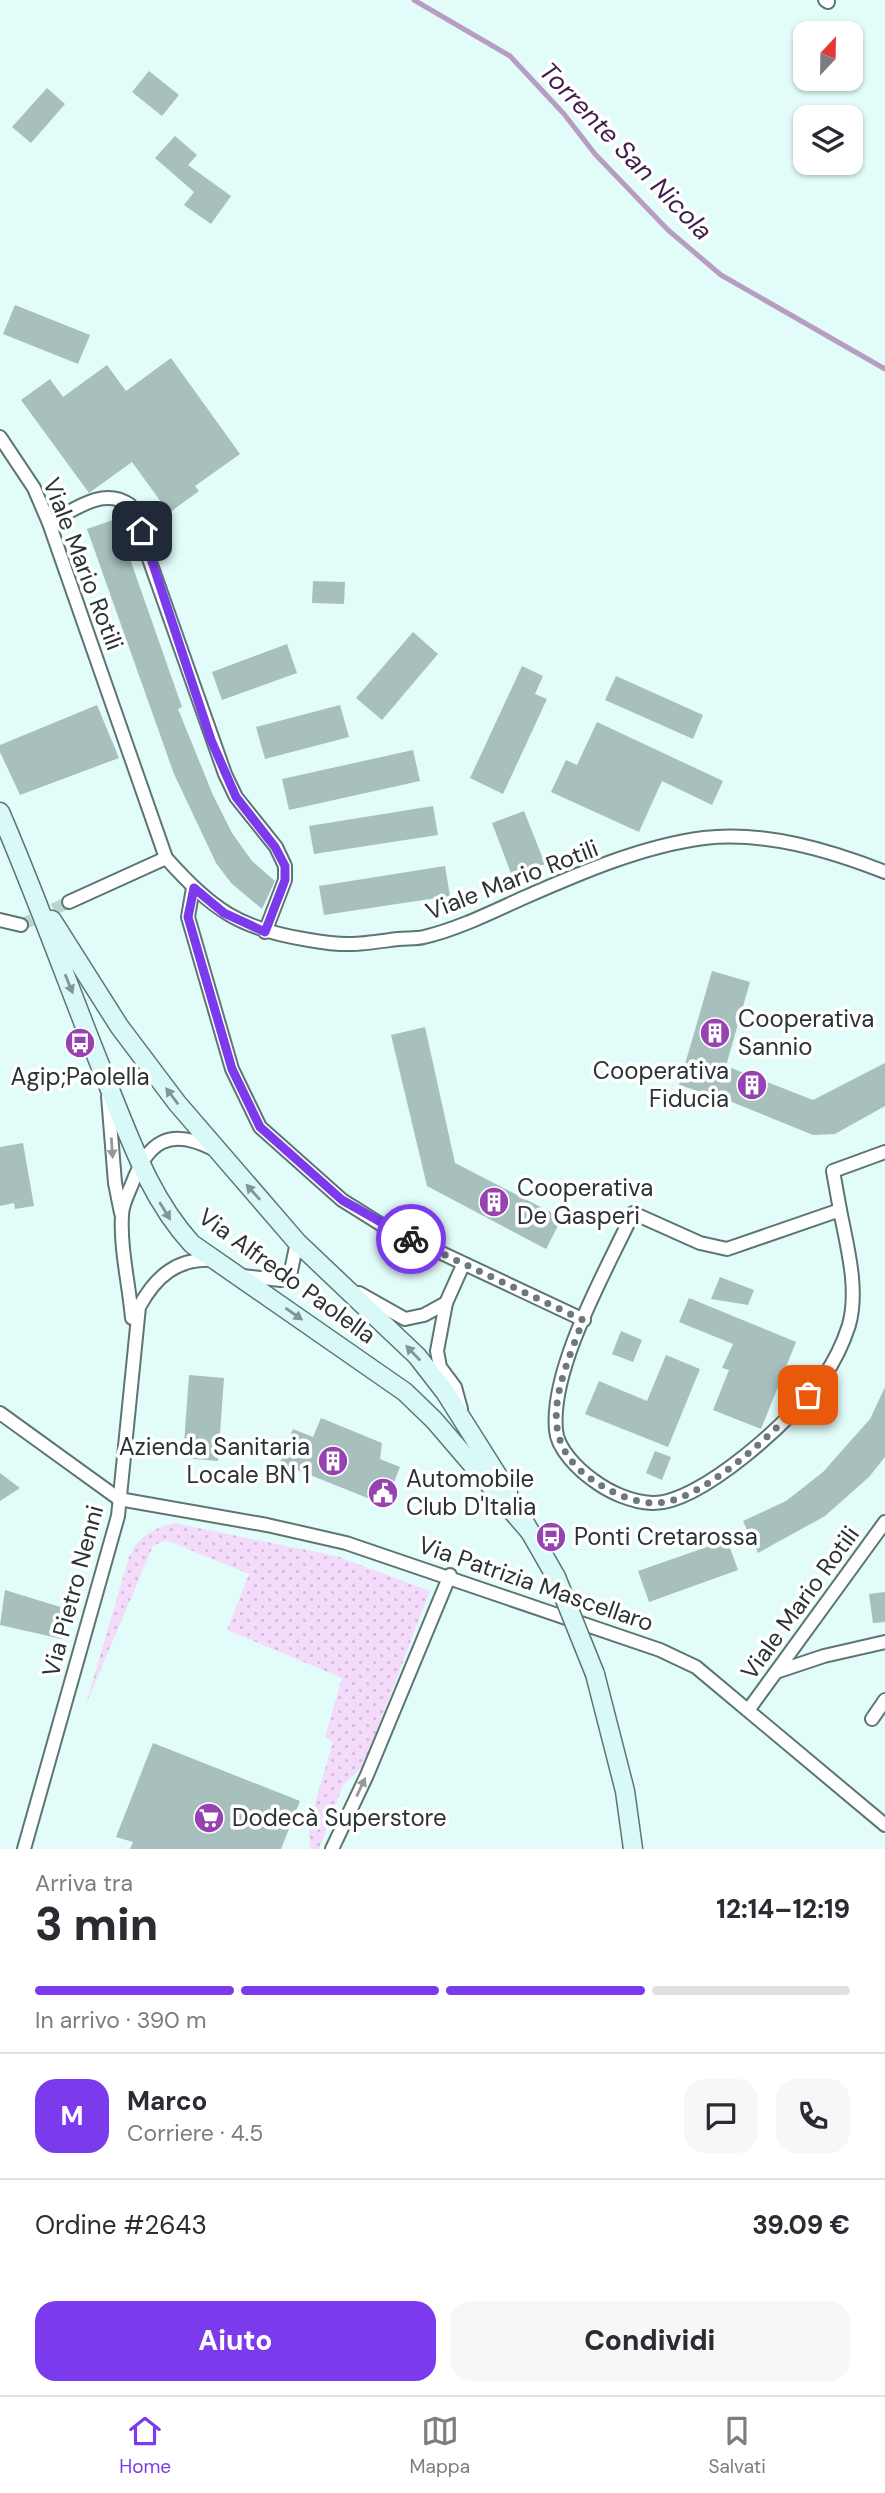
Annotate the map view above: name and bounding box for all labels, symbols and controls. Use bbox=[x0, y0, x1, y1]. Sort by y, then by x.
north arrow bbox=[793, 21, 863, 91]
map controls bbox=[793, 21, 863, 175]
water label: Torrente San Nicola bbox=[532, 55, 720, 247]
button: layers bbox=[793, 105, 863, 175]
street label: Viale Mario Rotili bbox=[36, 473, 131, 654]
pin bbox=[112, 501, 172, 561]
icon: home bbox=[123, 512, 161, 550]
street label: Viale Mario Rotili bbox=[421, 832, 602, 927]
one-way arrow bbox=[63, 973, 74, 994]
place label: Cooperativa Sannio bbox=[738, 1003, 874, 1062]
building icon: Cooperativa Sannio bbox=[698, 1016, 732, 1050]
bus stop icon: Agip;Paolella bbox=[63, 1026, 97, 1060]
place label: Cooperativa Fiducia bbox=[593, 1055, 729, 1114]
place label: Agip;Paolella bbox=[11, 1061, 149, 1092]
building icon: Cooperativa Fiducia bbox=[735, 1068, 769, 1102]
one-way arrow bbox=[165, 1087, 179, 1105]
one-way arrow bbox=[107, 1137, 118, 1159]
place label: Cooperativa De Gasperi bbox=[517, 1172, 653, 1231]
one-way arrow bbox=[245, 1183, 261, 1201]
building icon: Cooperativa De Gasperi bbox=[477, 1185, 511, 1219]
one-way arrow bbox=[159, 1201, 172, 1221]
street label: Via Alfredo Paolella bbox=[192, 1201, 382, 1350]
courier bbox=[376, 1204, 446, 1274]
icon: bike bbox=[392, 1220, 430, 1258]
one-way arrow bbox=[285, 1307, 303, 1321]
one-way arrow bbox=[405, 1345, 421, 1362]
pin bbox=[778, 1365, 838, 1425]
icon: bag bbox=[789, 1376, 827, 1414]
place label: Azienda Sanitaria Locale BN 1 bbox=[119, 1431, 310, 1490]
building icon: Azienda Sanitaria Locale BN 1 bbox=[316, 1444, 350, 1478]
place label: Automobile Club D'Italia bbox=[406, 1463, 536, 1522]
public building icon: Automobile Club D'Italia bbox=[366, 1476, 400, 1510]
street label: Via Pietro Nenni bbox=[35, 1502, 110, 1680]
bus stop icon: Ponti Cretarossa bbox=[534, 1520, 568, 1554]
street label: Viale Mario Rotili bbox=[733, 1520, 866, 1686]
place label: Ponti Cretarossa bbox=[574, 1521, 758, 1552]
street label: Via Patrizia Mascellaro bbox=[415, 1529, 658, 1638]
one-way arrow bbox=[355, 1777, 367, 1797]
supermarket icon: Dodecà Superstore bbox=[192, 1801, 226, 1835]
place label: Dodecà Superstore bbox=[232, 1802, 447, 1833]
text: Arriva tra bbox=[35, 1868, 133, 1898]
text: 12:14–12:19 bbox=[716, 1892, 850, 1926]
text: 3 min bbox=[35, 1894, 158, 1954]
text: In arrivo · 390 m bbox=[35, 2005, 206, 2035]
button: chat bbox=[684, 2079, 758, 2153]
button: phone bbox=[776, 2079, 850, 2153]
text: Marco bbox=[127, 2084, 207, 2118]
text: M bbox=[60, 2099, 84, 2133]
text: Corriere · 4.5 bbox=[127, 2118, 263, 2148]
text: Ordine #2643 bbox=[35, 2208, 207, 2242]
text: 39.09 € bbox=[752, 2208, 850, 2242]
button: Aiuto bbox=[35, 2301, 436, 2381]
button: Condividi bbox=[450, 2301, 850, 2381]
tab: Home bbox=[119, 2412, 171, 2479]
tab: Mappa bbox=[410, 2412, 470, 2479]
tab: Salvati bbox=[709, 2412, 766, 2479]

